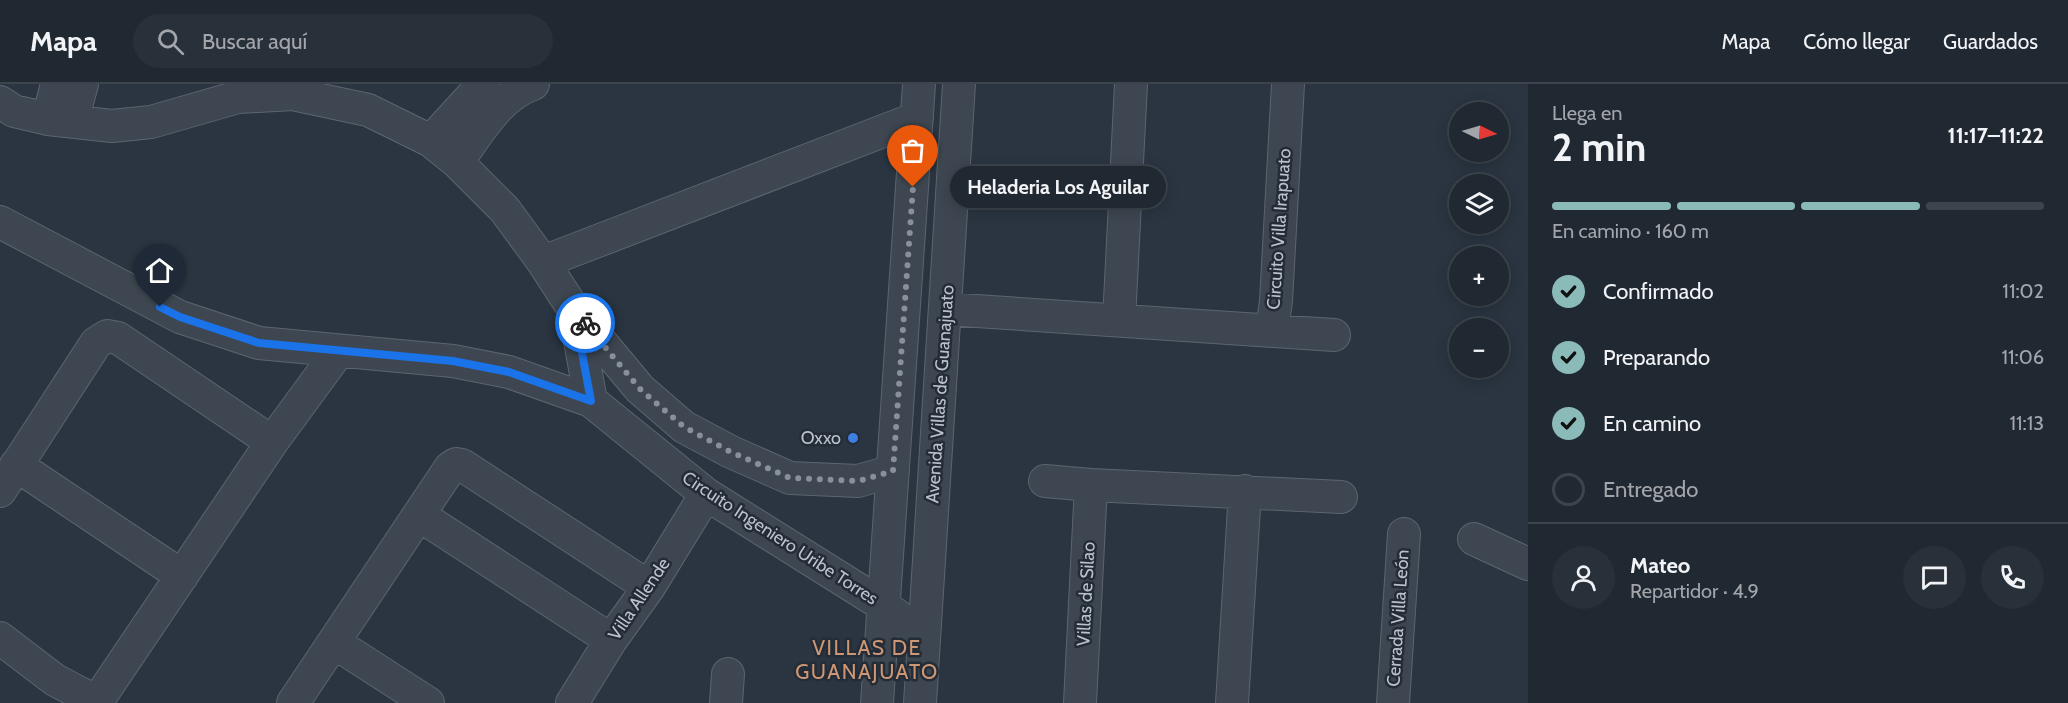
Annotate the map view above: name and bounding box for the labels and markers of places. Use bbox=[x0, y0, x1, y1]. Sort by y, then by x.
pin bbox=[887, 125, 938, 187]
callout: Heladeria Los Aguilar bbox=[949, 166, 1165, 208]
pin bbox=[134, 245, 185, 307]
place label: Oxxo bbox=[801, 427, 841, 449]
marker: Oxxo bbox=[846, 431, 860, 445]

